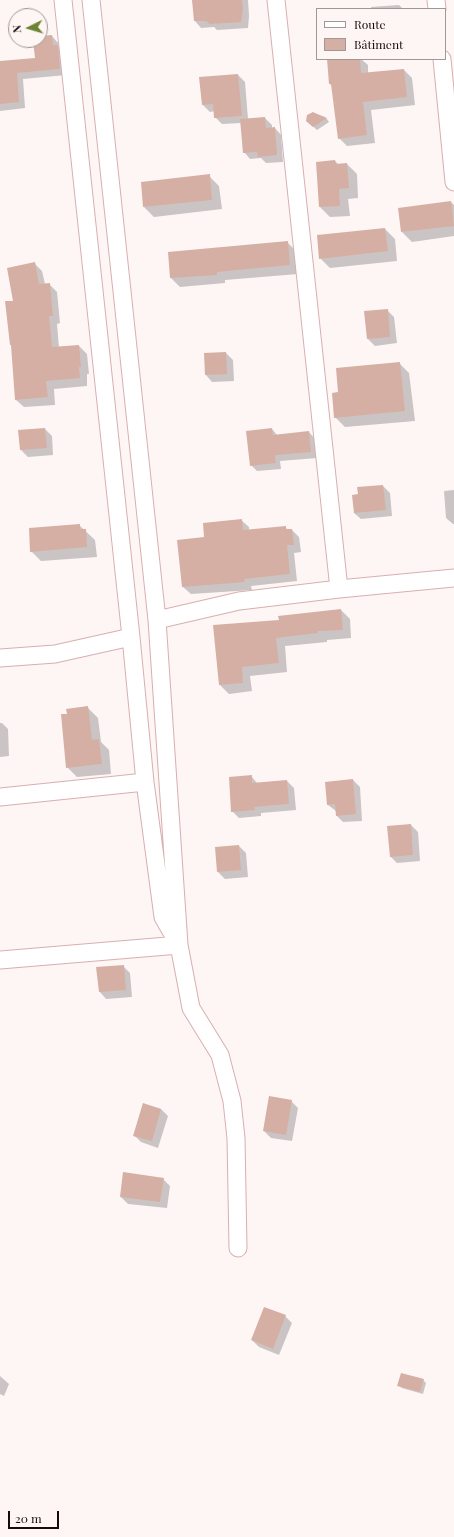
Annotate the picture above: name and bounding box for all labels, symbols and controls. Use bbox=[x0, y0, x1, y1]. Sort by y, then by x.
north arrow bbox=[8, 8, 48, 48]
legend bbox=[316, 8, 446, 60]
text: Route bbox=[354, 16, 386, 32]
text: N bbox=[9, 24, 24, 34]
text: Bâtiment bbox=[354, 36, 403, 52]
scale bar bbox=[10, 1503, 61, 1529]
text: 20 m bbox=[15, 1510, 42, 1526]

